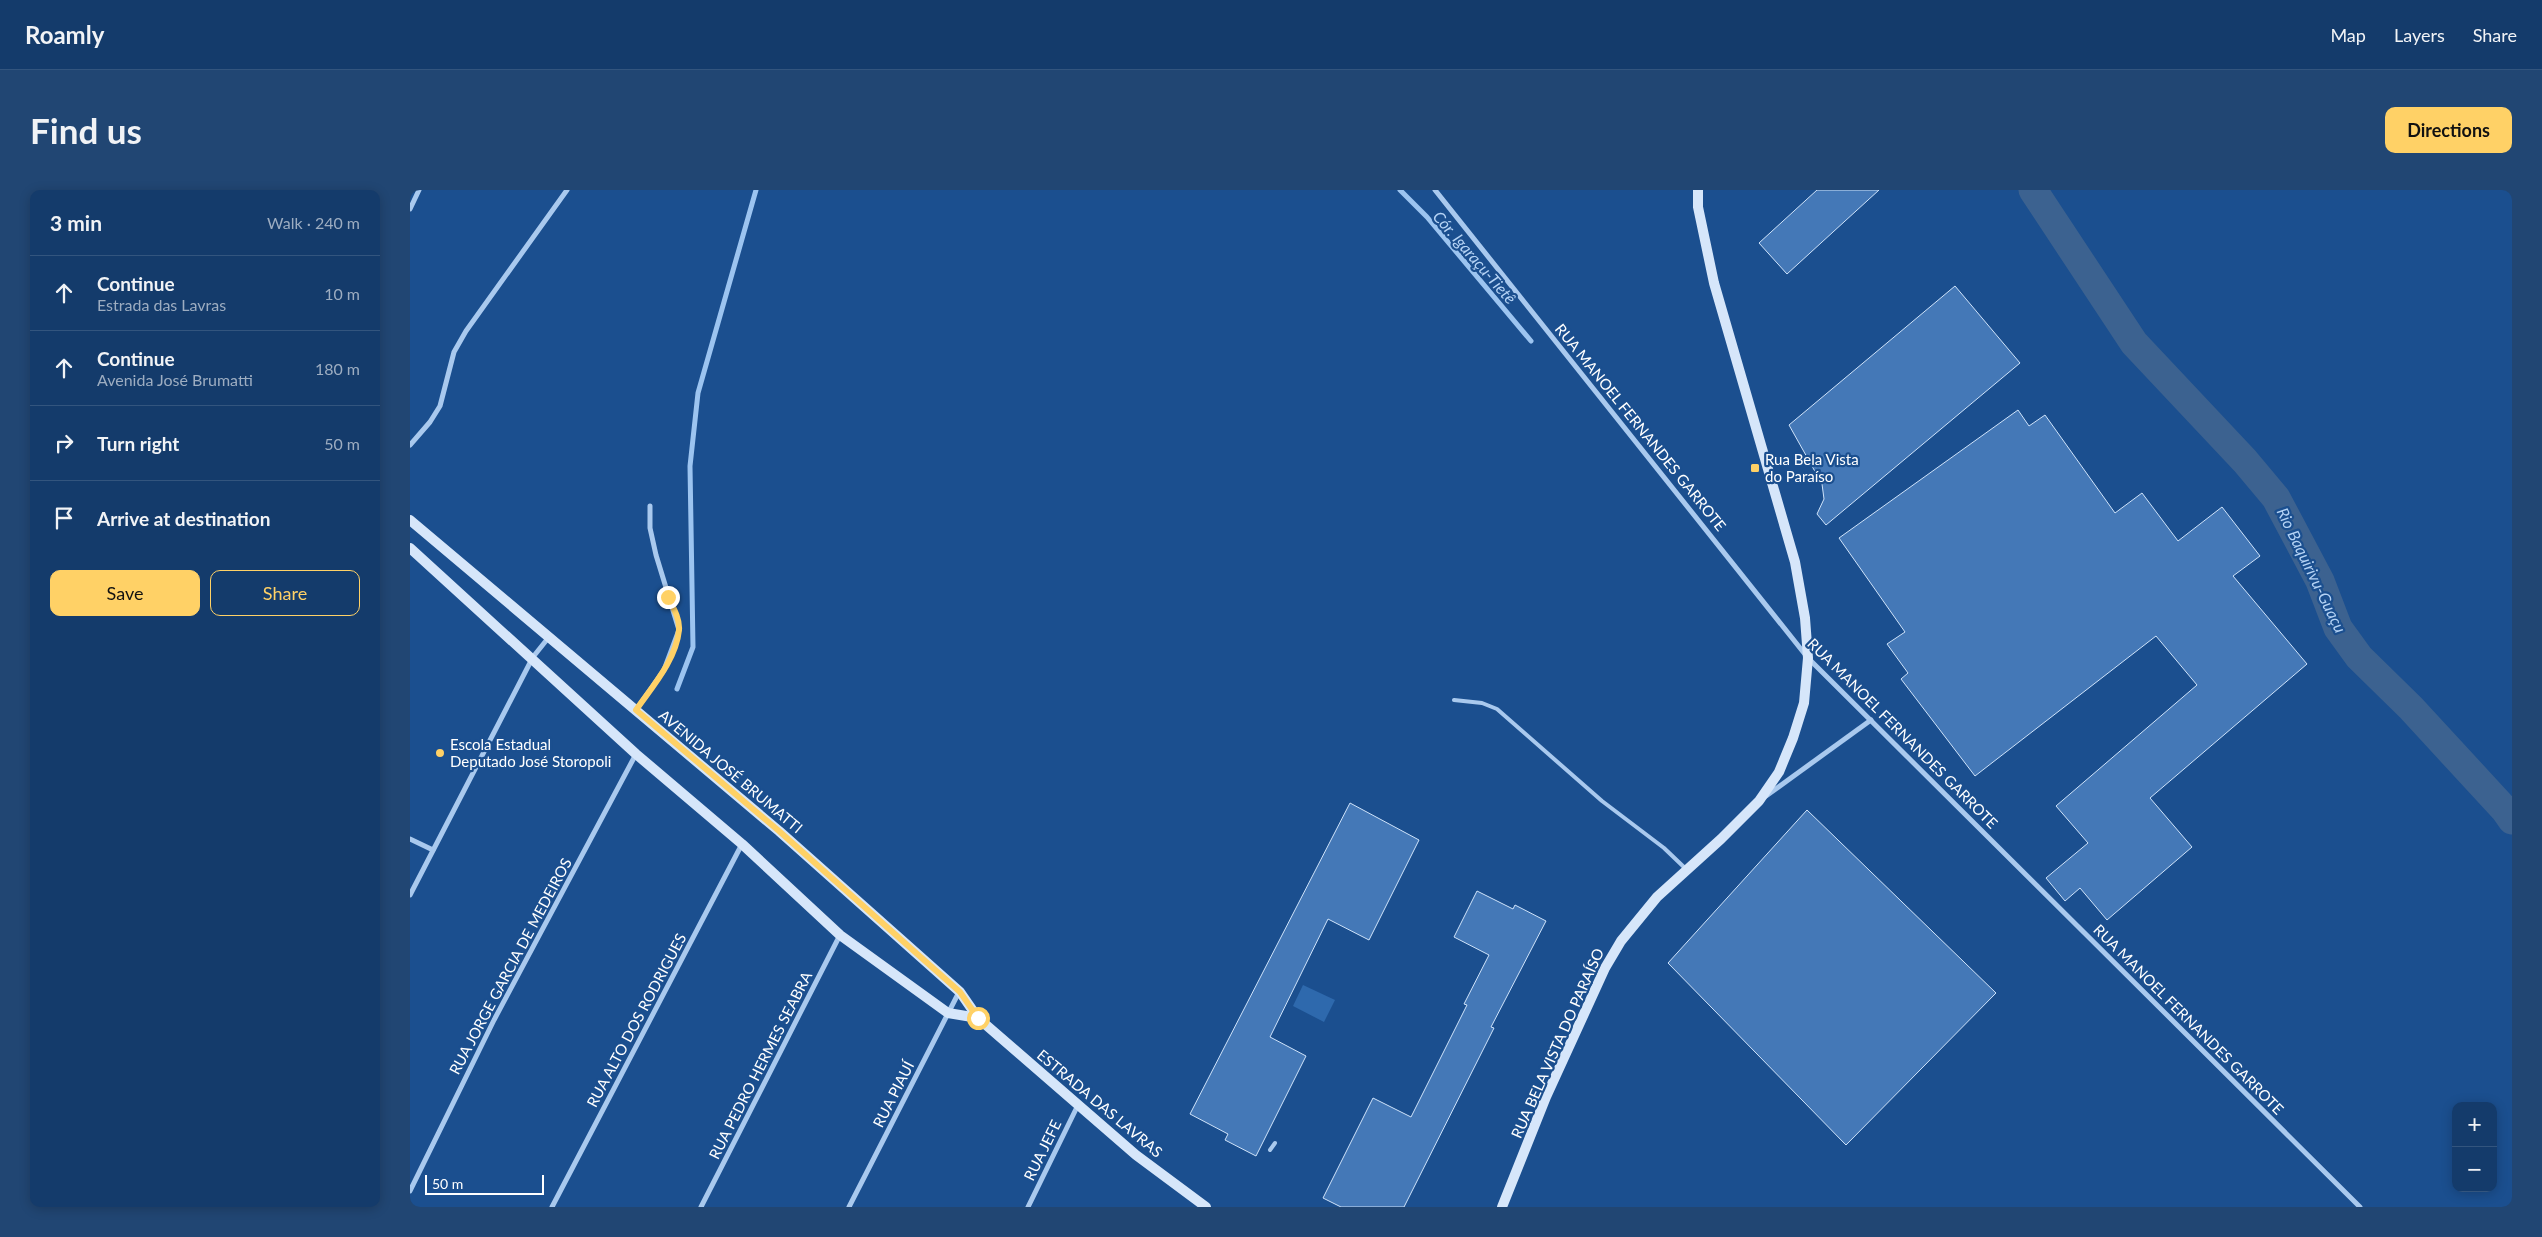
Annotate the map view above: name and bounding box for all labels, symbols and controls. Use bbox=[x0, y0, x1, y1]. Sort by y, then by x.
text: Roamly bbox=[25, 20, 104, 49]
text: Map bbox=[2330, 24, 2366, 46]
text: Layers bbox=[2394, 24, 2445, 46]
text: Share bbox=[2473, 24, 2517, 46]
button: Directions bbox=[2385, 107, 2512, 153]
text: Find us bbox=[30, 109, 142, 151]
water label: Cór. Igaraçu-Tietê bbox=[1430, 207, 1521, 308]
text: 3 min bbox=[50, 210, 102, 235]
text: Walk · 240 m bbox=[267, 213, 360, 232]
text: Continue bbox=[97, 272, 175, 295]
icon: ahead bbox=[50, 279, 78, 307]
text: 10 m bbox=[324, 284, 360, 303]
text: Estrada das Lavras bbox=[97, 295, 226, 314]
street label: RUA MANOEL FERNANDES GARROTE bbox=[1552, 320, 1730, 534]
text: Continue bbox=[97, 347, 175, 370]
icon: ahead bbox=[50, 354, 78, 382]
text: 180 m bbox=[315, 359, 360, 378]
text: Avenida José Brumatti bbox=[97, 370, 253, 389]
icon: right bbox=[50, 429, 78, 457]
text: Turn right bbox=[97, 432, 179, 455]
text: 50 m bbox=[324, 434, 360, 453]
place label: Rua Bela Vista do Paraíso bbox=[1765, 450, 1859, 485]
marker: Rua Bela Vista do Paraíso bbox=[1749, 462, 1761, 474]
icon: arrive bbox=[50, 504, 78, 532]
water label: Rio Baquirivu-Guaçu bbox=[2273, 504, 2351, 636]
text: Arrive at destination bbox=[97, 507, 270, 530]
button: Save bbox=[50, 570, 200, 616]
button: Share bbox=[210, 570, 360, 616]
route end bbox=[657, 586, 680, 609]
street label: RUA MANOEL FERNANDES GARROTE bbox=[1804, 634, 2002, 832]
street label: AVENIDA JOSÉ BRUMATTI bbox=[656, 706, 806, 836]
place label: Escola Estadual Deputado José Storopoli bbox=[450, 735, 611, 770]
marker: Escola Estadual Deputado José Storopoli bbox=[434, 747, 446, 759]
street label: RUA JORGE GARCIA DE MEDEIROS bbox=[445, 855, 575, 1077]
street label: RUA MANOEL FERNANDES GARROTE bbox=[2090, 920, 2288, 1118]
street label: RUA ALTO DOS RODRIGUES bbox=[582, 930, 690, 1110]
street label: RUA BELA VISTA DO PARAÍSO bbox=[1507, 945, 1607, 1141]
street label: RUA PEDRO HERMES SEABRA bbox=[705, 967, 816, 1162]
route start bbox=[967, 1007, 990, 1030]
street label: ESTRADA DAS LAVRAS bbox=[1034, 1045, 1166, 1161]
street label: RUA PIAUÍ bbox=[869, 1057, 918, 1130]
map controls bbox=[2452, 1102, 2497, 1192]
button: + bbox=[2452, 1102, 2497, 1147]
street label: RUA JEFE bbox=[1020, 1117, 1064, 1183]
button: − bbox=[2452, 1147, 2497, 1192]
scale bar bbox=[425, 1172, 544, 1195]
text: 50 m bbox=[432, 1175, 463, 1192]

